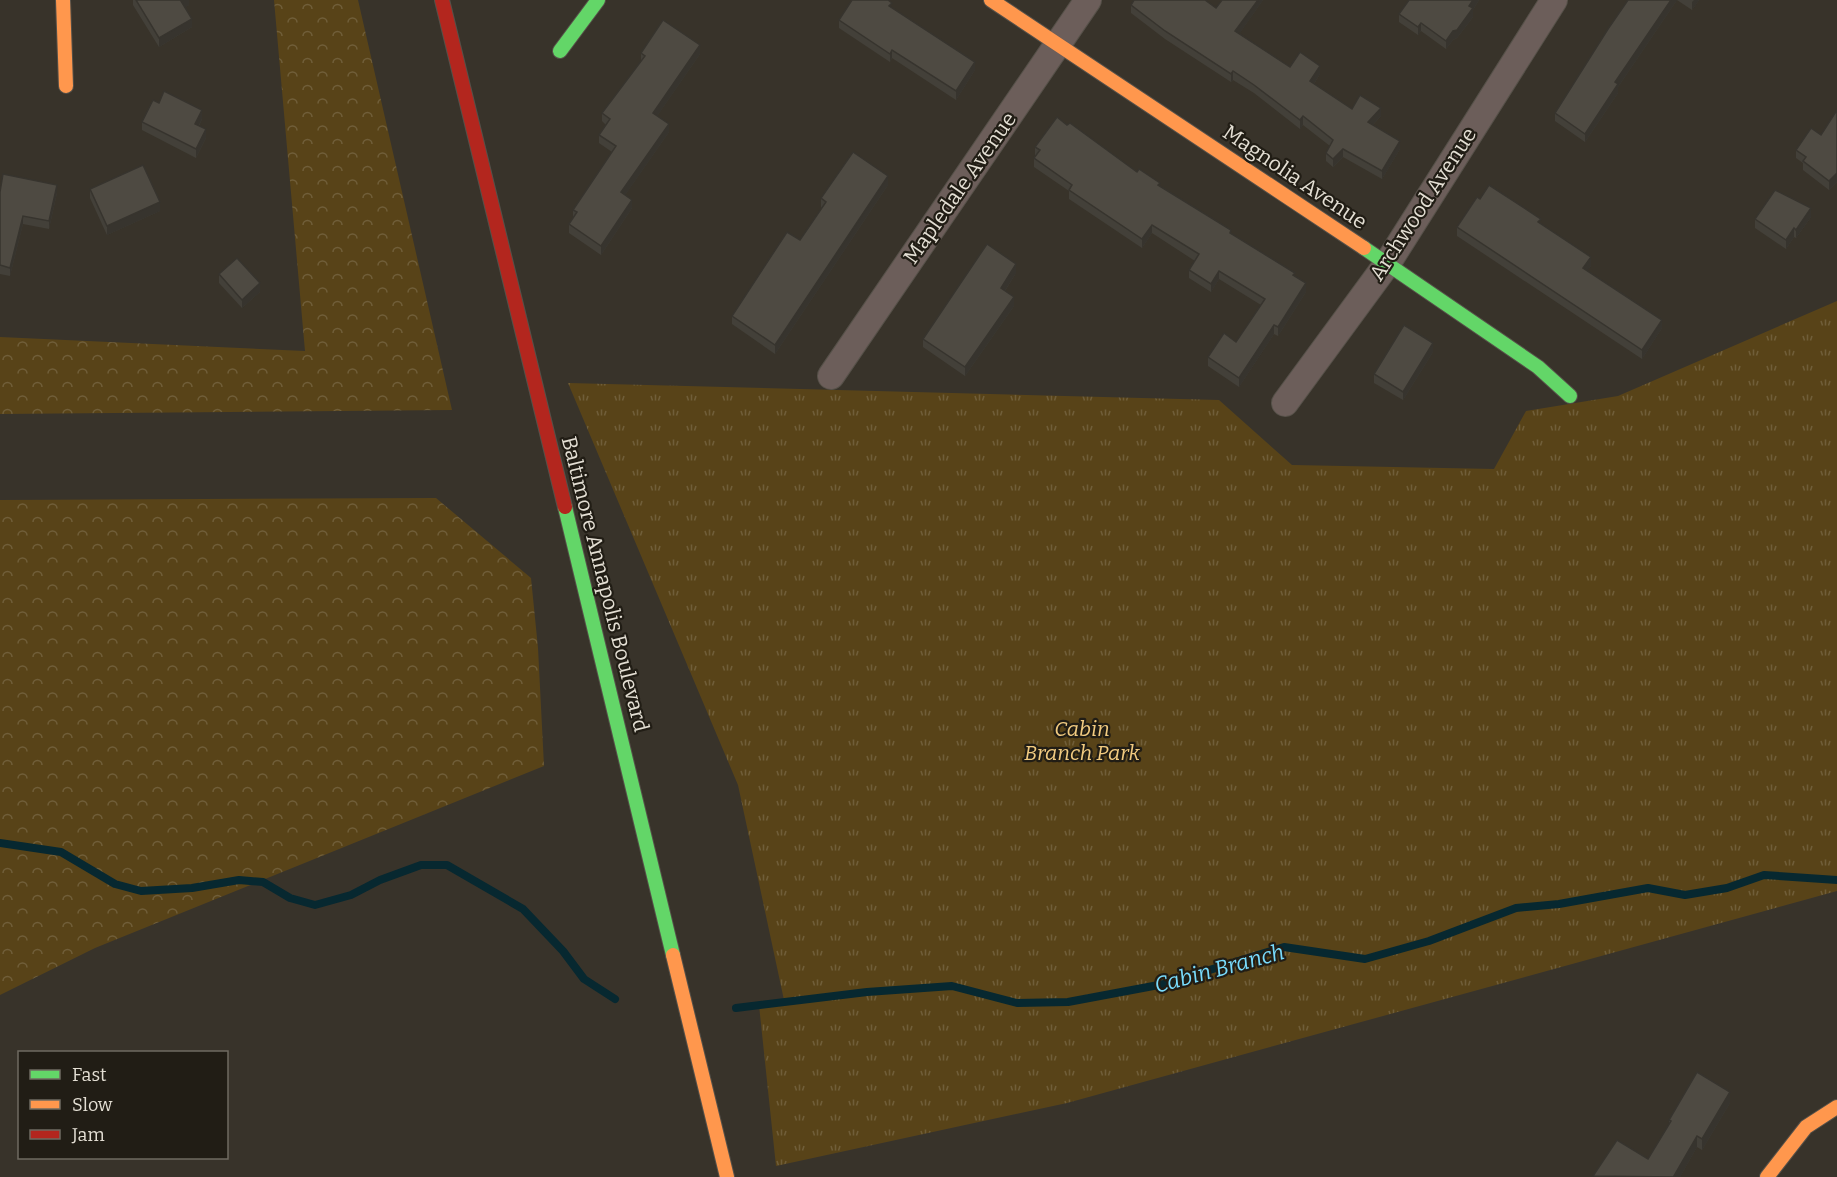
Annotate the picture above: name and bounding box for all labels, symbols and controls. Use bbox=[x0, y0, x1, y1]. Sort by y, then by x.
street label: Mapledale Avenue bbox=[898, 107, 1022, 269]
street label: Magnolia Avenue bbox=[1218, 119, 1372, 235]
street label: Archwood Avenue bbox=[1364, 123, 1482, 285]
street label: Baltimore Annapolis Boulevard bbox=[556, 434, 654, 734]
park label: Cabin Branch Park bbox=[1024, 716, 1141, 766]
water label: Cabin Branch bbox=[1151, 938, 1287, 999]
legend bbox=[18, 1051, 228, 1159]
text: Fast bbox=[72, 1064, 107, 1086]
text: Slow bbox=[72, 1094, 113, 1116]
text: Jam bbox=[71, 1124, 105, 1146]

